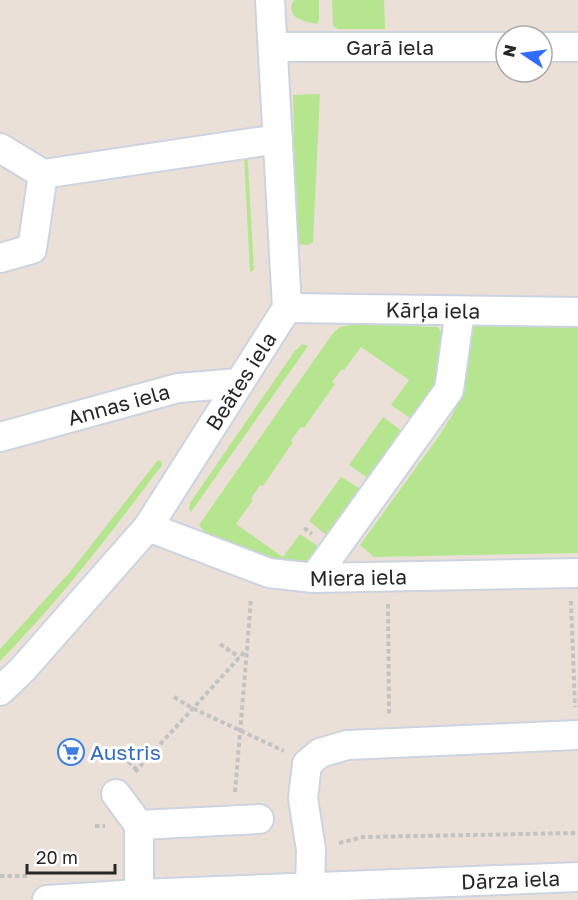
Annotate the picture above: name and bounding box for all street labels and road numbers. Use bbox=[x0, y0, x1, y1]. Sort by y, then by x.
street label: Garā iela bbox=[346, 34, 434, 60]
street label: Kārļa iela bbox=[385, 296, 480, 324]
street label: Beātes iela bbox=[200, 327, 282, 435]
street label: Annas iela bbox=[65, 378, 172, 431]
street label: Miera iela bbox=[309, 563, 407, 591]
street label: Dārza iela bbox=[460, 865, 561, 895]

